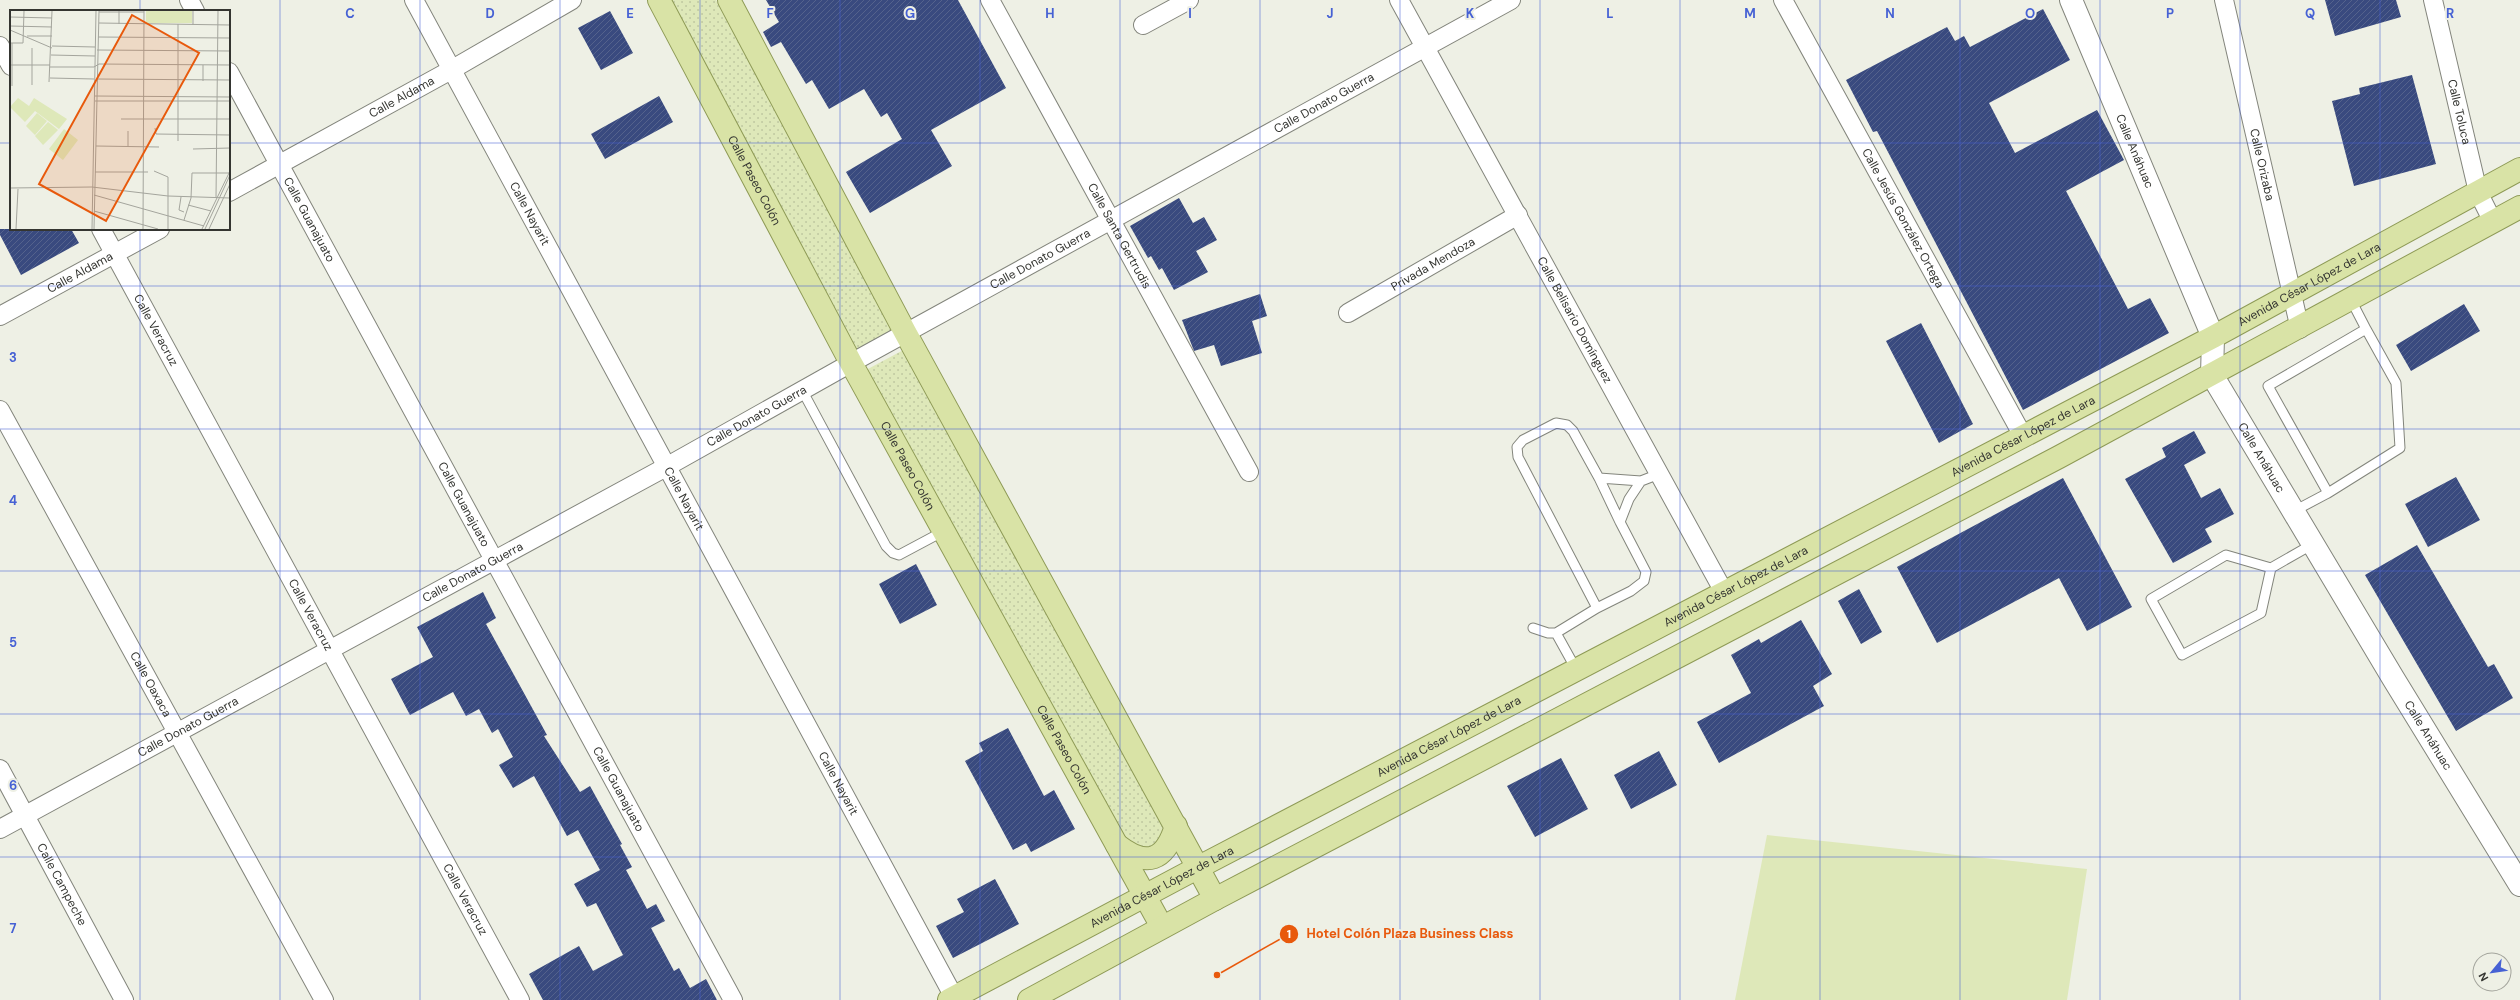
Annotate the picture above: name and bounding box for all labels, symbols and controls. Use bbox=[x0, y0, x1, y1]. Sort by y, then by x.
text: C bbox=[345, 5, 355, 22]
text: D bbox=[485, 5, 495, 22]
text: E bbox=[626, 5, 634, 22]
text: F bbox=[766, 5, 774, 22]
text: G bbox=[905, 5, 915, 22]
text: H bbox=[1045, 5, 1055, 22]
text: I bbox=[1188, 5, 1192, 22]
text: J bbox=[1326, 5, 1334, 22]
text: K bbox=[1466, 5, 1475, 22]
text: L bbox=[1606, 5, 1614, 22]
text: M bbox=[1744, 5, 1756, 22]
text: N bbox=[1885, 5, 1895, 22]
text: O bbox=[2025, 5, 2035, 22]
text: P bbox=[2166, 5, 2174, 22]
text: Q bbox=[2305, 5, 2315, 22]
text: R bbox=[2446, 5, 2454, 22]
inset map bbox=[10, 10, 230, 230]
street label: Calle Donato Guerra bbox=[1271, 69, 1377, 137]
street label: Calle Aldama bbox=[366, 73, 437, 122]
street label: Calle Toluca bbox=[2444, 78, 2475, 146]
street label: Calle Anáhuac bbox=[2112, 112, 2157, 191]
street label: Calle Orizaba bbox=[2246, 127, 2278, 202]
street label: Calle Paseo Colón bbox=[724, 133, 785, 228]
street label: Calle Jesús González Ortega bbox=[1858, 145, 1948, 291]
street label: Calle Guanajuato bbox=[280, 174, 339, 265]
street label: Calle Nayarit bbox=[506, 179, 554, 249]
street label: Calle Santa Gertrudis bbox=[1084, 180, 1155, 292]
street label: Calle Donato Guerra bbox=[987, 225, 1093, 293]
street label: Privada Mendoza bbox=[1388, 233, 1478, 295]
street label: Avenida César López de Lara bbox=[2235, 239, 2383, 330]
street label: Calle Aldama bbox=[44, 248, 116, 297]
street label: Calle Belisario Domínguez bbox=[1533, 254, 1616, 386]
street label: Calle Veracruz bbox=[130, 291, 182, 369]
text: 3 bbox=[9, 349, 17, 366]
street label: Calle Donato Guerra bbox=[704, 382, 810, 451]
street label: Avenida César López de Lara bbox=[1948, 392, 2098, 481]
street label: Calle Paseo Colón bbox=[877, 418, 939, 513]
street label: Calle Anáhuac bbox=[2234, 420, 2289, 496]
street label: Calle Guanajuato bbox=[434, 459, 493, 550]
street label: Calle Nayarit bbox=[660, 464, 708, 533]
text: 4 bbox=[9, 492, 17, 509]
street label: Calle Donato Guerra bbox=[420, 538, 526, 606]
street label: Avenida César López de Lara bbox=[1661, 542, 1811, 631]
street label: Calle Veracruz bbox=[285, 576, 337, 653]
text: 5 bbox=[9, 634, 17, 651]
street label: Calle Oaxaca bbox=[126, 649, 175, 720]
street label: Avenida César López de Lara bbox=[1374, 692, 1524, 781]
street label: Calle Donato Guerra bbox=[135, 693, 241, 761]
street label: Calle Anáhuac bbox=[2401, 697, 2456, 773]
street label: Calle Paseo Colón bbox=[1033, 702, 1095, 797]
street label: Calle Guanajuato bbox=[589, 744, 648, 834]
street label: Calle Nayarit bbox=[815, 749, 862, 818]
text: 6 bbox=[9, 777, 17, 794]
street label: Calle Campeche bbox=[33, 840, 91, 929]
street label: Avenida César López de Lara bbox=[1087, 842, 1236, 932]
street label: Calle Veracruz bbox=[439, 861, 491, 938]
text: 7 bbox=[10, 920, 17, 937]
callout: Hotel Colón Plaza Business Class bbox=[1279, 921, 1522, 946]
text: Hotel Colón Plaza Business Class bbox=[1307, 925, 1514, 942]
text: 1 bbox=[1287, 926, 1291, 942]
north arrow bbox=[2472, 952, 2512, 992]
text: N bbox=[2475, 970, 2491, 984]

